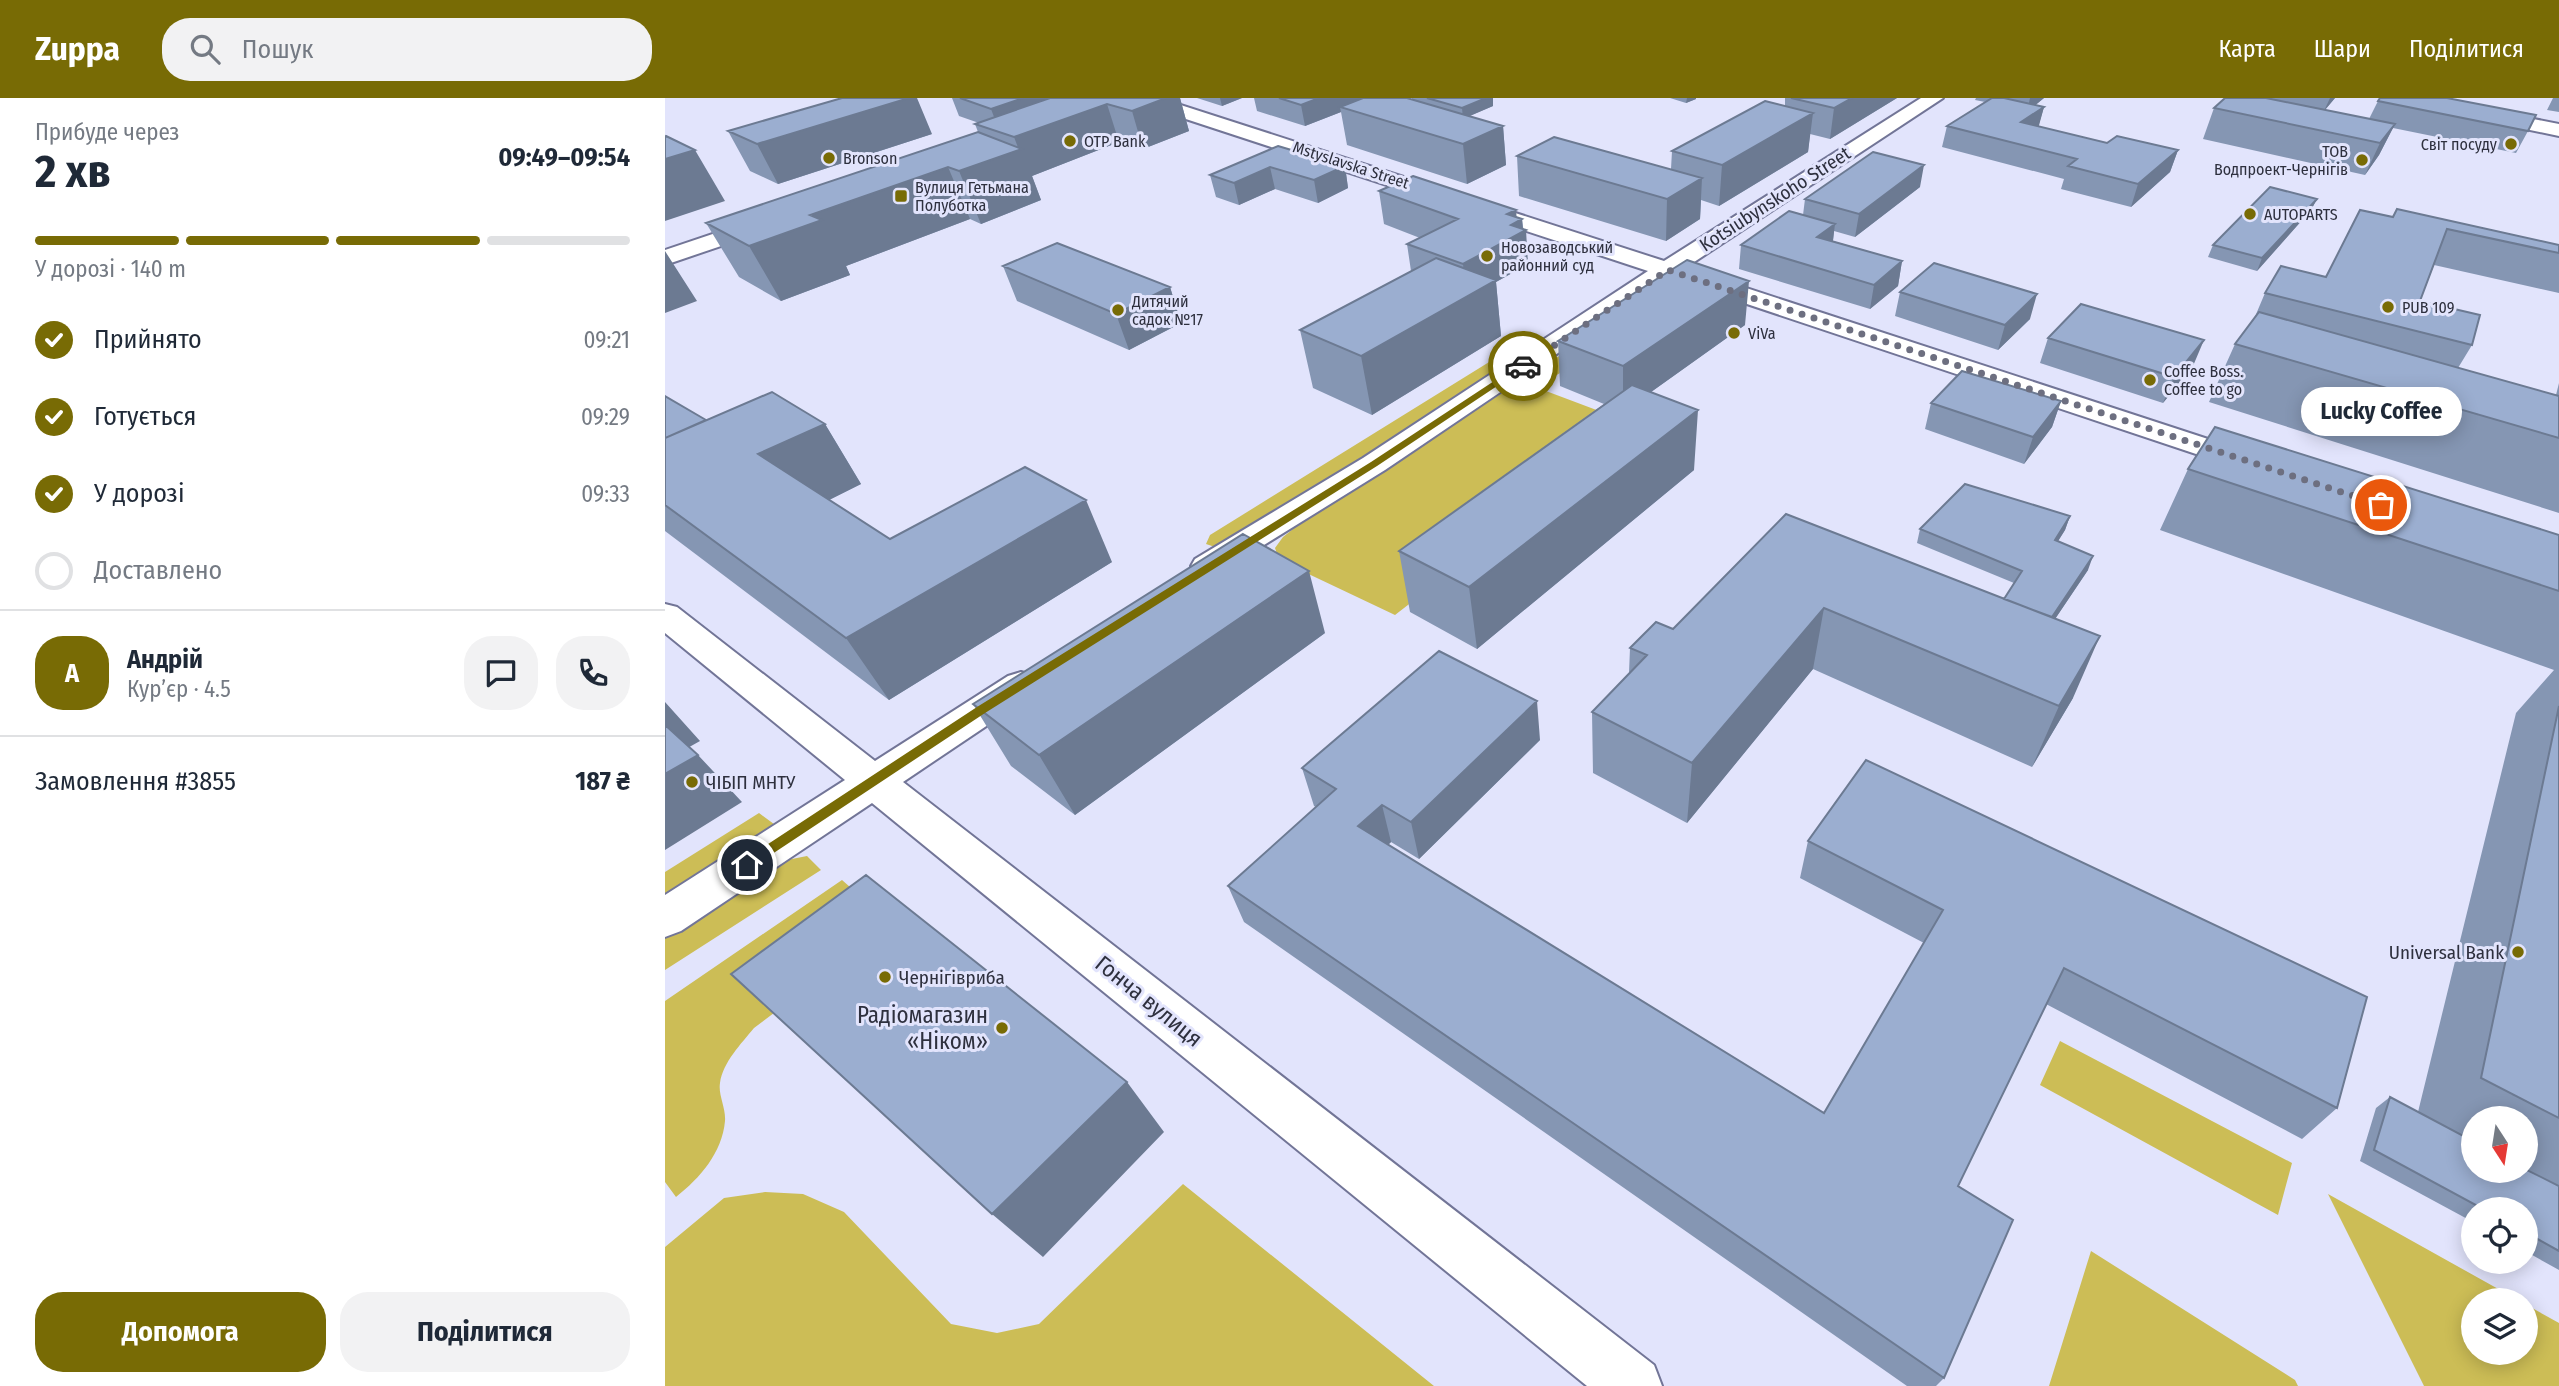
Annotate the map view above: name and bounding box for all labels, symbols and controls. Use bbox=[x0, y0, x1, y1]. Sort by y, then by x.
search box bbox=[162, 18, 652, 81]
text: Zuppa bbox=[35, 29, 120, 69]
icon: search bbox=[186, 30, 224, 68]
text: Пошук bbox=[242, 34, 314, 65]
text: Карта bbox=[2218, 35, 2276, 63]
text: Шари bbox=[2314, 35, 2371, 63]
text: Поділитися bbox=[2409, 35, 2524, 63]
text: Прибуде через bbox=[35, 118, 180, 146]
place label: OTP Bank bbox=[1084, 132, 1146, 151]
marker: OTP Bank bbox=[1062, 133, 1078, 149]
place label: Світ посуду bbox=[2421, 135, 2498, 154]
marker: Світ посуду bbox=[2503, 136, 2519, 152]
street label: Mstyslavska Street bbox=[1291, 137, 1412, 193]
street label: Kotsiubynskoho Street bbox=[1695, 141, 1855, 256]
text: 09:49–09:54 bbox=[498, 142, 630, 173]
place label: ТОВ Водпроект-Чернігів bbox=[2214, 142, 2348, 179]
text: 2 хв bbox=[35, 144, 111, 199]
place label: Bronson bbox=[843, 149, 897, 168]
marker: Bronson bbox=[821, 150, 837, 166]
marker: ТОВ Водпроект-Чернігів bbox=[2354, 152, 2370, 168]
place label: Вулиця Гетьмана Полуботка bbox=[915, 178, 1029, 215]
marker: Вулиця Гетьмана Полуботка bbox=[893, 188, 909, 204]
place label: AUTOPARTS bbox=[2264, 205, 2338, 224]
marker: AUTOPARTS bbox=[2242, 206, 2258, 222]
place label: Новозаводський районний суд bbox=[1501, 238, 1613, 275]
marker: Новозаводський районний суд bbox=[1479, 248, 1495, 264]
text: У дорозі · 140 m bbox=[35, 255, 186, 283]
place label: Дитячий садок №17 bbox=[1131, 292, 1204, 329]
place label: PUB 109 bbox=[2402, 298, 2455, 317]
marker: PUB 109 bbox=[2380, 299, 2396, 315]
marker: Дитячий садок №17 bbox=[1110, 302, 1126, 318]
icon: check bbox=[35, 321, 73, 359]
text: Прийнято bbox=[94, 324, 202, 355]
place label: ViVa bbox=[1748, 324, 1776, 343]
marker: ViVa bbox=[1726, 325, 1742, 341]
text: 09:21 bbox=[584, 326, 630, 354]
courier bbox=[1488, 331, 1558, 401]
icon: car bbox=[1504, 347, 1542, 385]
place label: Coffee Boss. Coffee to go bbox=[2164, 362, 2244, 399]
marker: Coffee Boss. Coffee to go bbox=[2142, 372, 2158, 388]
callout: Lucky Coffee bbox=[2301, 386, 2461, 435]
text: Lucky Coffee bbox=[2321, 397, 2442, 425]
icon: check bbox=[35, 398, 73, 436]
text: Готується bbox=[94, 401, 196, 432]
text: 09:29 bbox=[581, 403, 630, 431]
icon: check bbox=[35, 475, 73, 513]
pin bbox=[2351, 475, 2411, 535]
text: У дорозі bbox=[94, 478, 184, 509]
text: 09:33 bbox=[581, 480, 630, 508]
icon: bag bbox=[2362, 486, 2400, 524]
text: Доставлено bbox=[94, 555, 222, 586]
button: chat bbox=[464, 636, 538, 710]
button: phone bbox=[556, 636, 630, 710]
text: Андрій bbox=[127, 644, 203, 675]
text: А bbox=[65, 658, 79, 689]
text: Кур’єр · 4.5 bbox=[127, 675, 231, 703]
text: Замовлення #3855 bbox=[35, 766, 236, 797]
text: 187 ₴ bbox=[575, 766, 630, 797]
place label: ЧІБІП МНТУ bbox=[706, 771, 796, 794]
marker: ЧІБІП МНТУ bbox=[684, 774, 700, 790]
pin bbox=[717, 835, 777, 895]
icon: home bbox=[728, 846, 766, 884]
place label: Universal Bank bbox=[2389, 941, 2504, 964]
marker: Universal Bank bbox=[2510, 944, 2526, 960]
street label: Гонча вулиця bbox=[1090, 949, 1208, 1053]
place label: Чернігівриба bbox=[899, 966, 1005, 989]
marker: Чернігівриба bbox=[877, 969, 893, 985]
place label: Радіомагазин «Ніком» bbox=[857, 1001, 988, 1055]
marker: Радіомагазин «Ніком» bbox=[994, 1020, 1010, 1036]
north arrow bbox=[2461, 1106, 2537, 1183]
map controls bbox=[2461, 1106, 2538, 1365]
button: locate bbox=[2461, 1197, 2538, 1274]
button: layers bbox=[2461, 1288, 2538, 1365]
button: Допомога bbox=[35, 1292, 326, 1372]
button: Поділитися bbox=[340, 1292, 630, 1372]

